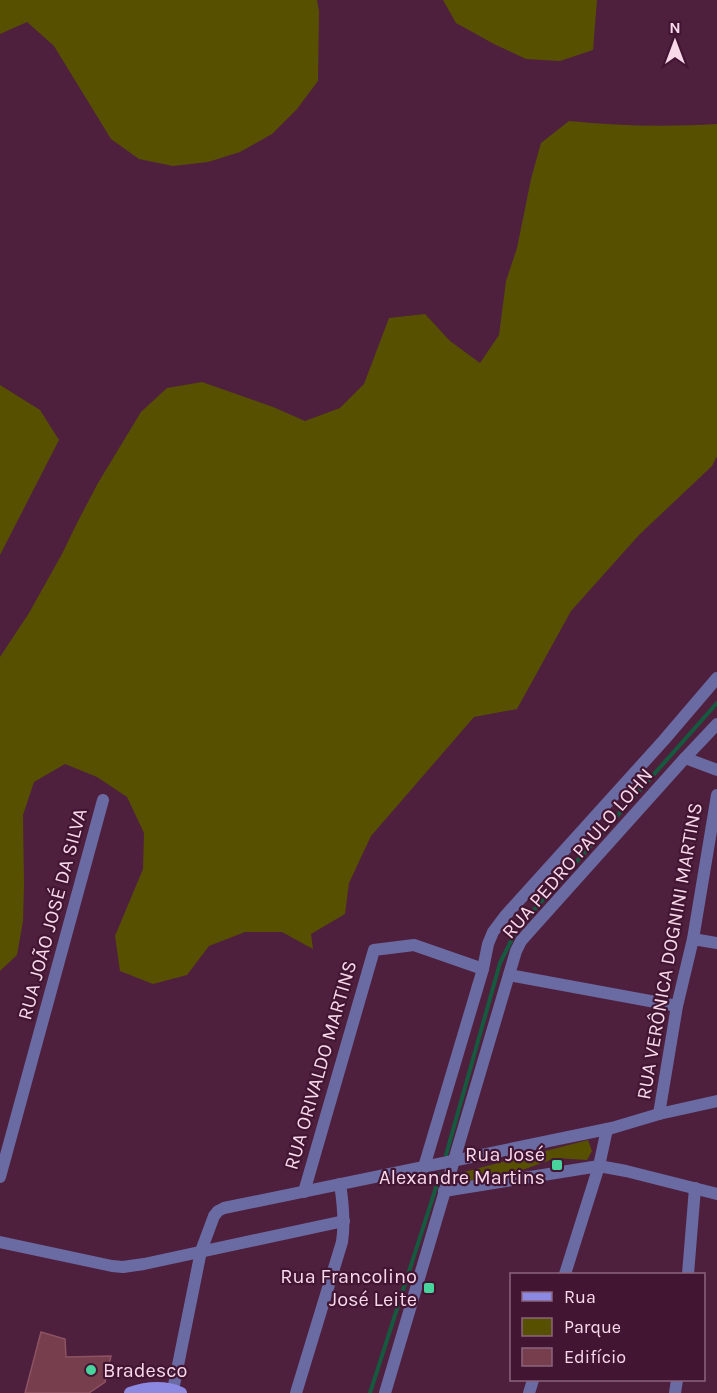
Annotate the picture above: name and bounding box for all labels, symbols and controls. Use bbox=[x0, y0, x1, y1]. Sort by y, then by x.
north arrow bbox=[645, 12, 705, 72]
text: N bbox=[669, 18, 681, 37]
street label: RUA PEDRO PAULO LOHN bbox=[497, 763, 658, 943]
street label: RUA VERÔNICA DOGNINI MARTINS bbox=[631, 801, 707, 1101]
street label: RUA JOÃO JOSÉ DA SILVA bbox=[12, 805, 92, 1023]
street label: RUA ORIVALDO MARTINS bbox=[280, 958, 361, 1172]
place label: Rua José Alexandre Martins bbox=[379, 1143, 545, 1189]
marker: Rua José Alexandre Martins bbox=[550, 1158, 564, 1172]
place label: Rua Francolino José Leite bbox=[280, 1265, 417, 1311]
legend bbox=[510, 1273, 705, 1381]
marker: Rua Francolino José Leite bbox=[422, 1281, 436, 1295]
text: Rua bbox=[564, 1286, 596, 1308]
text: Parque bbox=[564, 1316, 621, 1338]
text: Edifício bbox=[564, 1346, 626, 1368]
place label: Bradesco bbox=[103, 1359, 188, 1382]
marker: Bradesco bbox=[84, 1363, 98, 1377]

